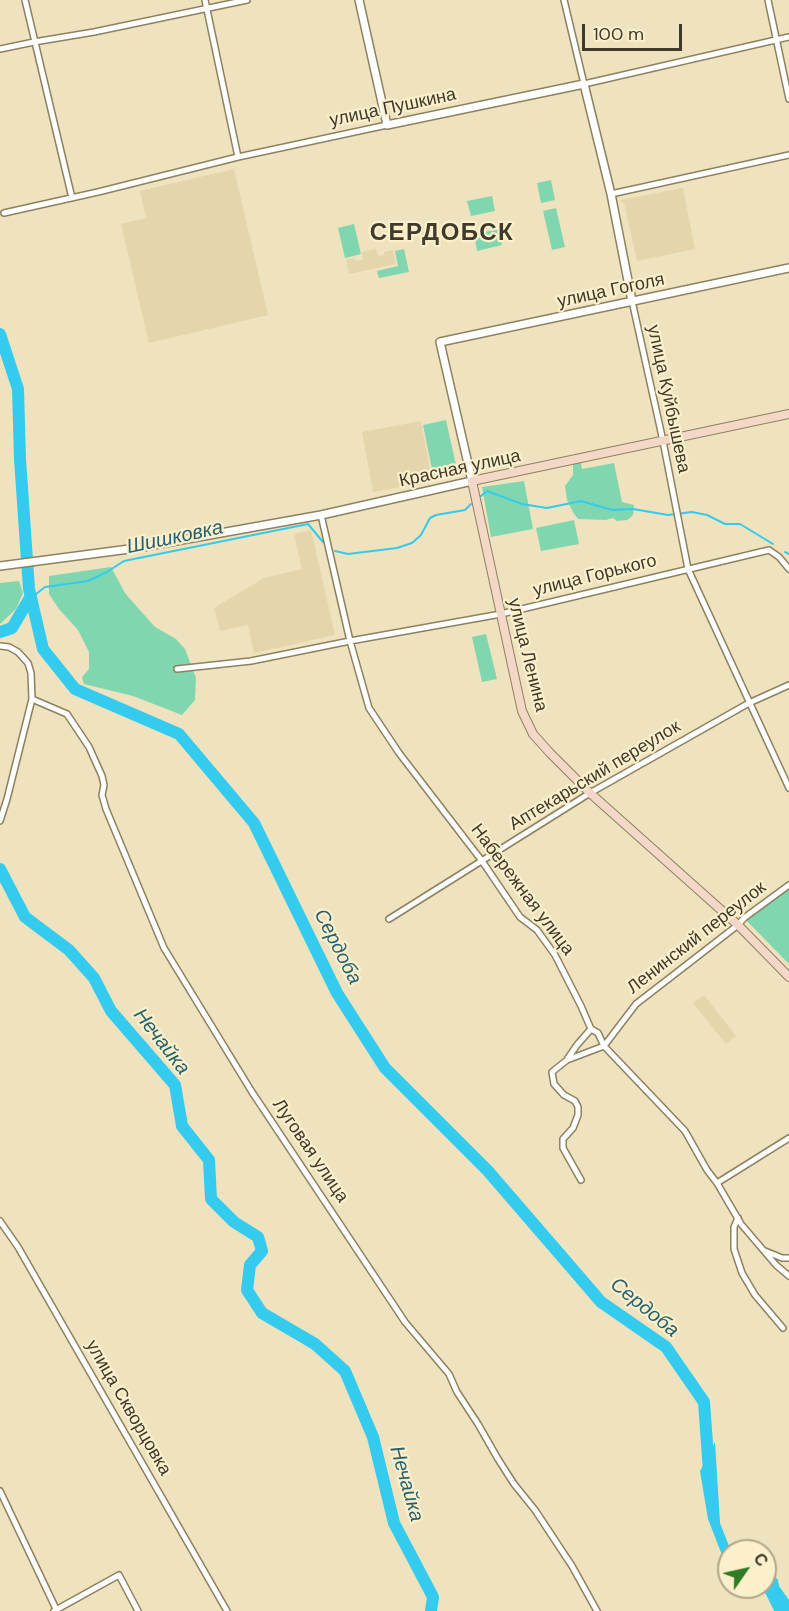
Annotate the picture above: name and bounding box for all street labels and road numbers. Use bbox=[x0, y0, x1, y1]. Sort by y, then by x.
street label: улица Пушкина bbox=[328, 84, 458, 132]
street label: улица Гоголя bbox=[556, 269, 666, 313]
street label: улица Куйбышева bbox=[642, 323, 694, 475]
street label: Красная улица bbox=[397, 446, 523, 492]
street label: улица Горького bbox=[531, 550, 659, 602]
street label: улица Ленина bbox=[502, 596, 552, 714]
street label: Аптекарьский переулок bbox=[505, 716, 685, 836]
street label: Набережная улица bbox=[466, 820, 578, 960]
street label: Ленинский переулок bbox=[623, 877, 771, 999]
street label: Луговая улица bbox=[267, 1095, 353, 1207]
street label: улица Скворцовка bbox=[81, 1337, 175, 1479]

